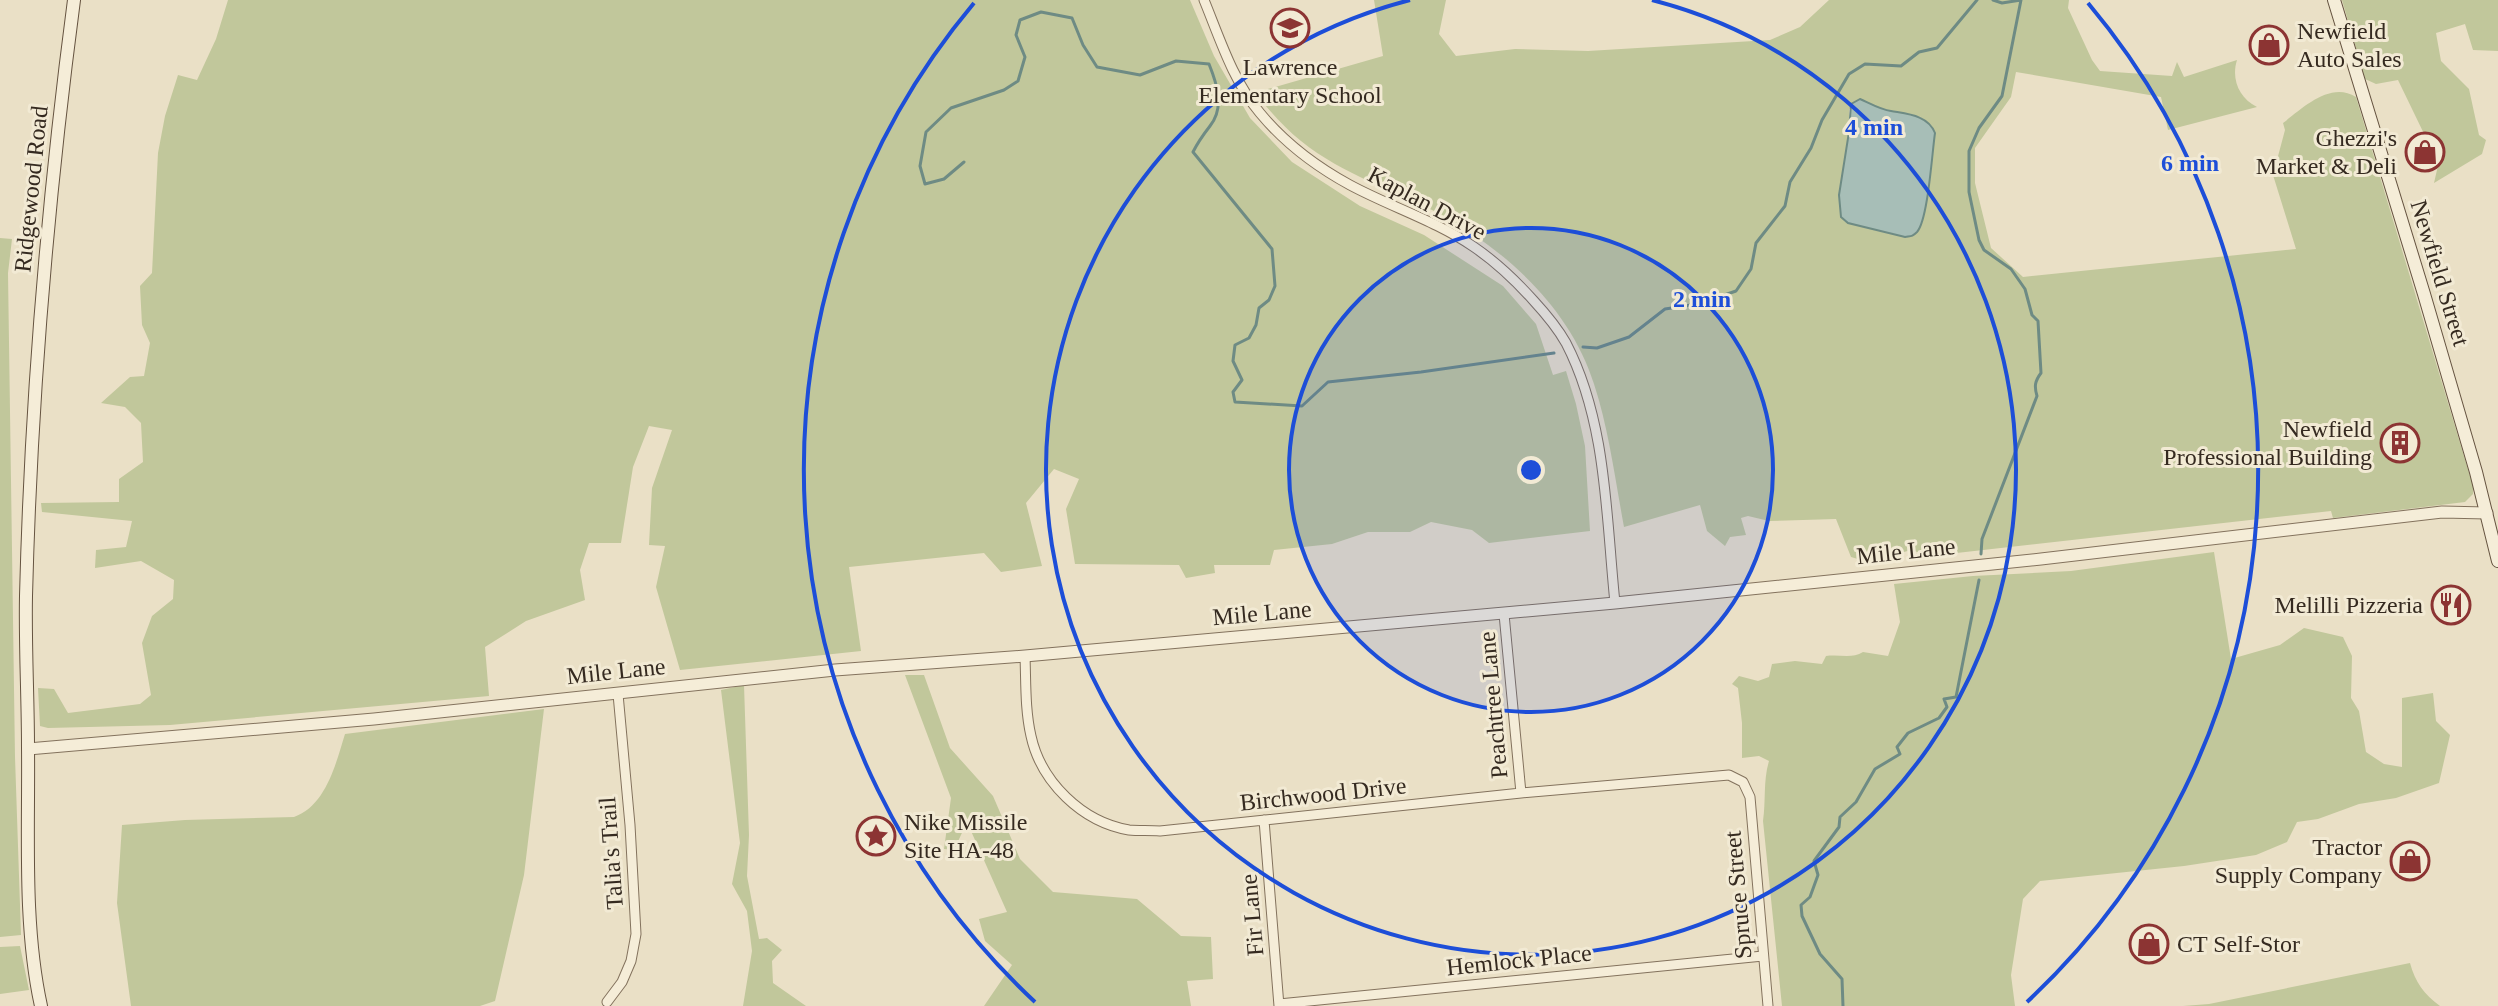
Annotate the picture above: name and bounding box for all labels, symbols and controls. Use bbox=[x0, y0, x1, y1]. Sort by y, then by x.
school or university icon: Lawrence Elementary School bbox=[1269, 7, 1311, 49]
place label: Newfield Auto Sales bbox=[2297, 18, 2402, 72]
shop icon: Newfield Auto Sales bbox=[2248, 24, 2290, 66]
place label: Lawrence Elementary School bbox=[1198, 54, 1382, 108]
street label: Ridgewood Road bbox=[9, 104, 53, 274]
text: 4 min bbox=[1845, 114, 1903, 140]
place label: Ghezzi's Market & Deli bbox=[2256, 125, 2397, 179]
shop icon: Ghezzi's Market & Deli bbox=[2404, 131, 2446, 173]
text: 6 min bbox=[2161, 150, 2219, 176]
street label: Kaplan Drive bbox=[1364, 161, 1490, 245]
street label: Newfield Street bbox=[2405, 197, 2475, 349]
text: 2 min bbox=[1673, 286, 1731, 312]
place label: Newfield Professional Building bbox=[2163, 416, 2372, 470]
building icon: Newfield Professional Building bbox=[2379, 422, 2421, 464]
centre of rings bbox=[1517, 456, 1545, 484]
street label: Mile Lane bbox=[1855, 533, 1957, 569]
restaurant icon: Melilli Pizzeria bbox=[2430, 584, 2472, 626]
place label: Melilli Pizzeria bbox=[2274, 592, 2423, 618]
street label: Mile Lane bbox=[1211, 596, 1313, 630]
street label: Peachtree Lane bbox=[1474, 631, 1512, 779]
street label: Mile Lane bbox=[565, 653, 667, 689]
street label: Birchwood Drive bbox=[1238, 772, 1408, 816]
street label: Talia's Trail bbox=[594, 796, 628, 910]
place label: Nike Missile Site HA-48 bbox=[904, 809, 1027, 863]
place icon: Nike Missile Site HA-48 bbox=[855, 815, 897, 857]
street label: Spruce Street bbox=[1719, 829, 1757, 960]
place label: Tractor Supply Company bbox=[2215, 834, 2382, 888]
shop icon: Tractor Supply Company bbox=[2389, 840, 2431, 882]
street label: Fir Lane bbox=[1235, 873, 1269, 957]
shop icon: CT Self-Stor bbox=[2128, 923, 2170, 965]
place label: CT Self-Stor bbox=[2177, 931, 2300, 957]
street label: Hemlock Place bbox=[1445, 939, 1593, 981]

